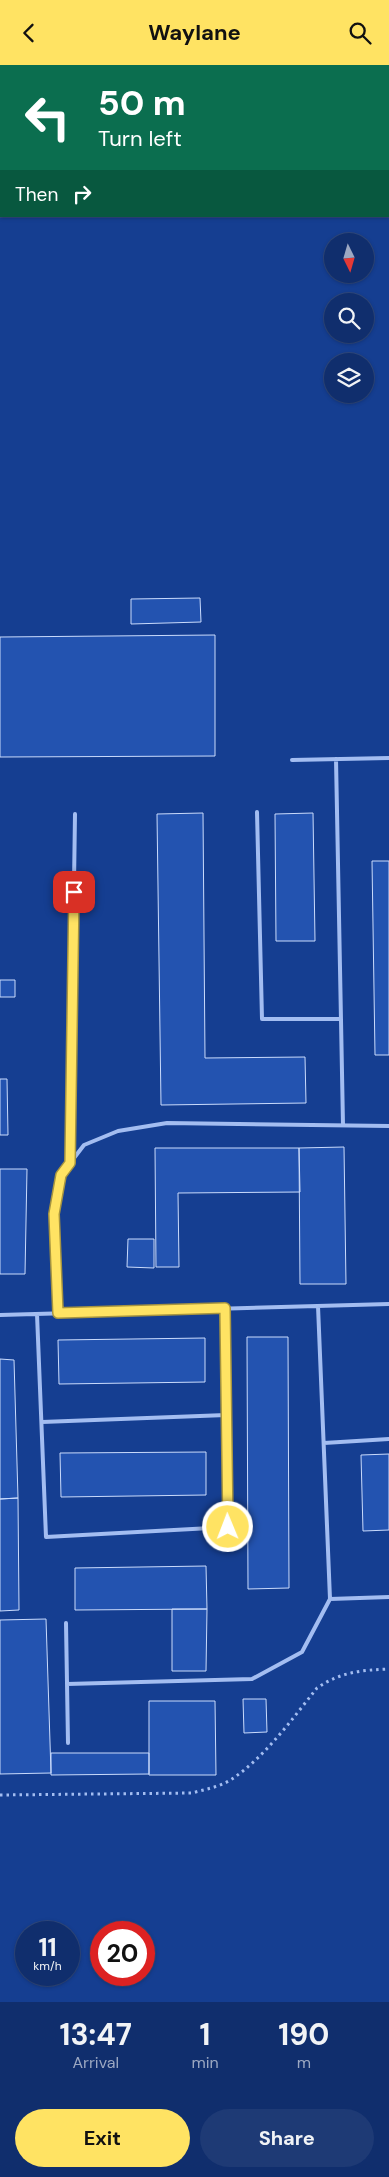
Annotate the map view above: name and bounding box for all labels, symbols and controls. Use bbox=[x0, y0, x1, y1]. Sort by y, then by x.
text: Waylane bbox=[148, 18, 241, 47]
icon: back bbox=[15, 19, 43, 47]
icon: search bbox=[346, 19, 374, 47]
text: 50 m bbox=[98, 80, 186, 126]
icon: left bbox=[15, 85, 80, 150]
text: Turn left bbox=[98, 124, 182, 153]
icon: right bbox=[68, 180, 96, 208]
text: Then bbox=[15, 182, 58, 207]
north arrow bbox=[324, 233, 374, 283]
map controls bbox=[324, 233, 374, 403]
button: search bbox=[324, 293, 374, 343]
button: layers bbox=[324, 353, 374, 403]
pin bbox=[53, 871, 95, 913]
icon: arrive bbox=[60, 878, 88, 906]
position arrow bbox=[201, 1500, 253, 1552]
speed limit sign: 20 bbox=[90, 1921, 155, 1986]
text: 11 bbox=[38, 1931, 57, 1964]
text: km/h bbox=[33, 1958, 62, 1974]
text: 13:47 bbox=[60, 2015, 132, 2054]
text: 1 bbox=[200, 2015, 211, 2054]
text: 190 bbox=[278, 2015, 329, 2054]
text: Arrival bbox=[72, 2052, 119, 2073]
text: min bbox=[191, 2052, 219, 2073]
text: m bbox=[297, 2052, 311, 2073]
button: Exit bbox=[15, 2109, 190, 2167]
button: Share bbox=[200, 2109, 374, 2167]

